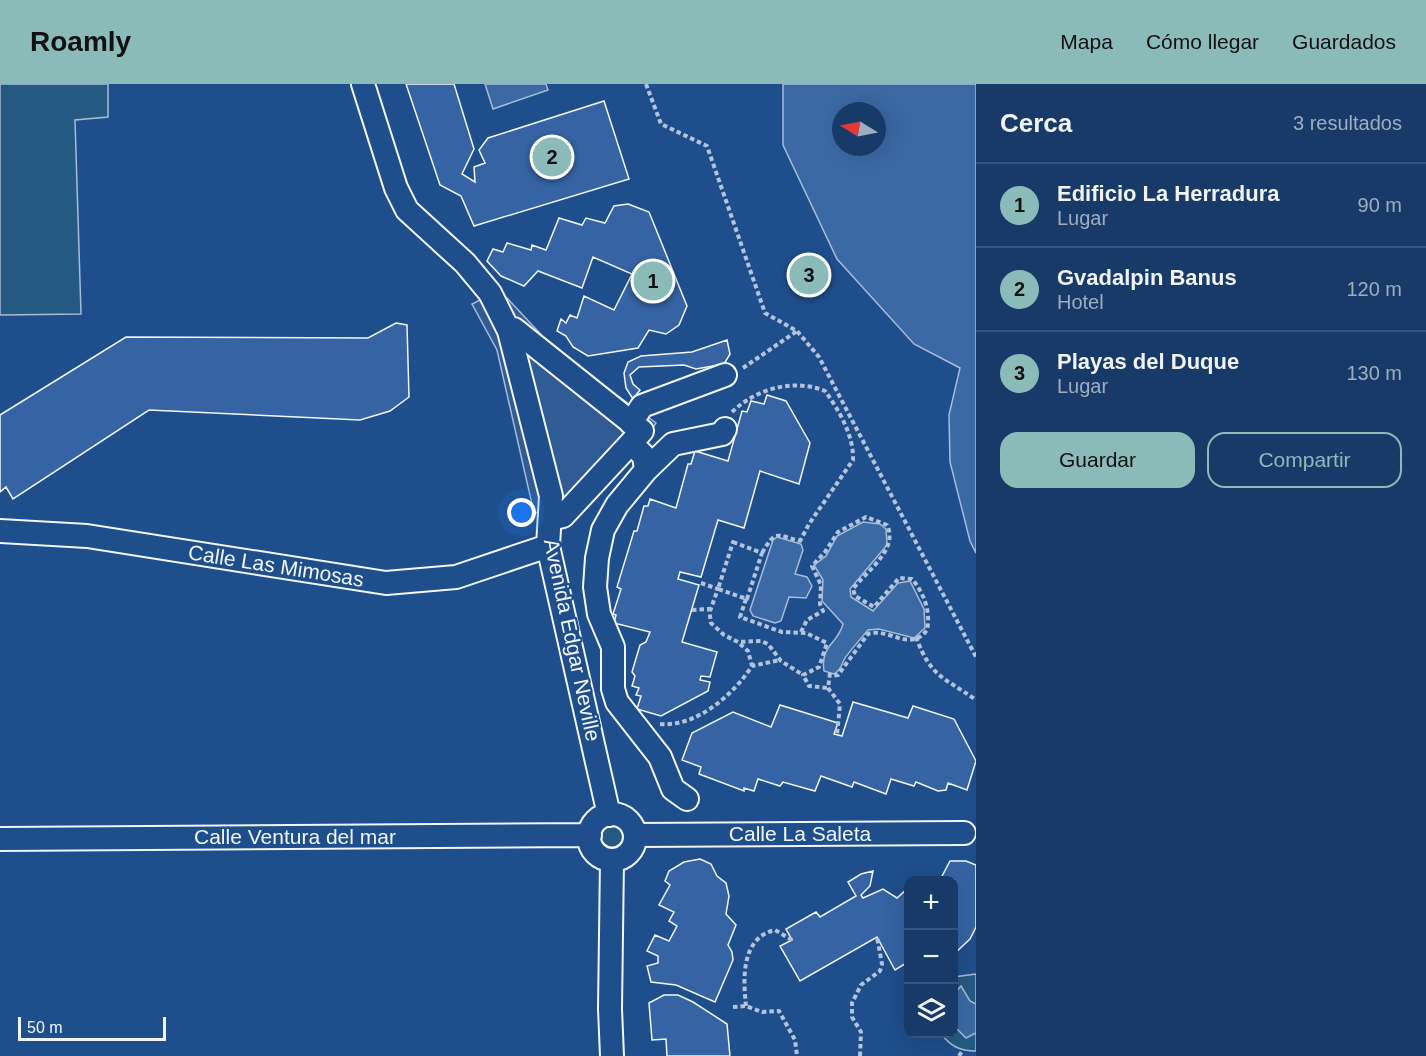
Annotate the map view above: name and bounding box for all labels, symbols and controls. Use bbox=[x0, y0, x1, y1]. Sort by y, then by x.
text: Roamly bbox=[30, 26, 131, 57]
text: Mapa bbox=[1060, 30, 1113, 53]
text: Cómo llegar bbox=[1146, 30, 1259, 53]
text: Guardados bbox=[1292, 30, 1396, 53]
north arrow bbox=[832, 102, 886, 156]
text: Cerca bbox=[1000, 108, 1072, 138]
text: 3 resultados bbox=[1293, 112, 1402, 134]
pin: 2 bbox=[532, 134, 572, 180]
text: Edificio La Herradura bbox=[1057, 181, 1280, 206]
text: 1 bbox=[1014, 194, 1025, 216]
text: 90 m bbox=[1358, 194, 1402, 216]
text: Lugar bbox=[1057, 207, 1108, 229]
pin: 3 bbox=[790, 252, 828, 297]
pin: 1 bbox=[634, 258, 672, 304]
text: Gvadalpin Banus bbox=[1057, 265, 1237, 290]
text: 2 bbox=[1014, 278, 1025, 300]
text: 120 m bbox=[1346, 278, 1402, 300]
text: Hotel bbox=[1057, 291, 1104, 313]
text: Playas del Duque bbox=[1057, 349, 1239, 374]
text: 3 bbox=[1014, 362, 1025, 384]
text: 130 m bbox=[1346, 362, 1402, 384]
text: Lugar bbox=[1057, 375, 1108, 397]
button: Guardar bbox=[1000, 432, 1195, 488]
button: Compartir bbox=[1207, 432, 1402, 488]
your location bbox=[507, 498, 536, 527]
street label: Avenida Edgar Neville bbox=[540, 537, 605, 743]
street label: Calle Las Mimosas bbox=[187, 540, 365, 591]
street label: Calle La Saleta bbox=[729, 822, 872, 845]
street label: Calle Ventura del mar bbox=[194, 825, 396, 848]
map controls bbox=[904, 876, 958, 1038]
button: + bbox=[904, 876, 958, 930]
button: − bbox=[904, 930, 958, 984]
button: layers bbox=[904, 984, 958, 1038]
scale bar bbox=[18, 1014, 166, 1042]
text: 50 m bbox=[27, 1019, 63, 1036]

